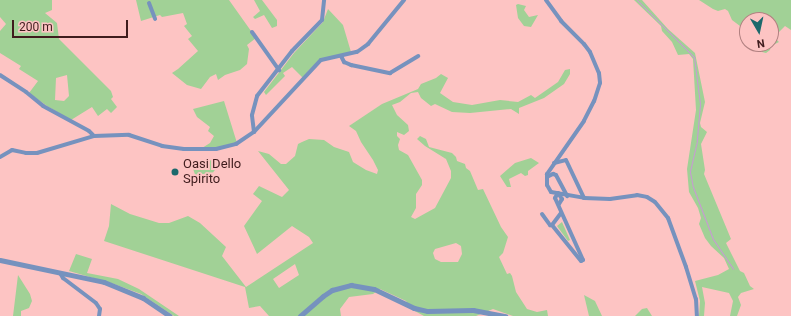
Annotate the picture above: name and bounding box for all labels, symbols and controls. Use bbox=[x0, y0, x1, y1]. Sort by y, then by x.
scale bar bbox=[14, 12, 130, 38]
north arrow bbox=[739, 12, 779, 52]
text: 200 m bbox=[19, 20, 53, 34]
text: N bbox=[756, 36, 766, 50]
place label: Oasi Dello Spirito bbox=[183, 157, 241, 188]
marker: Oasi Dello Spirito bbox=[170, 167, 180, 177]

